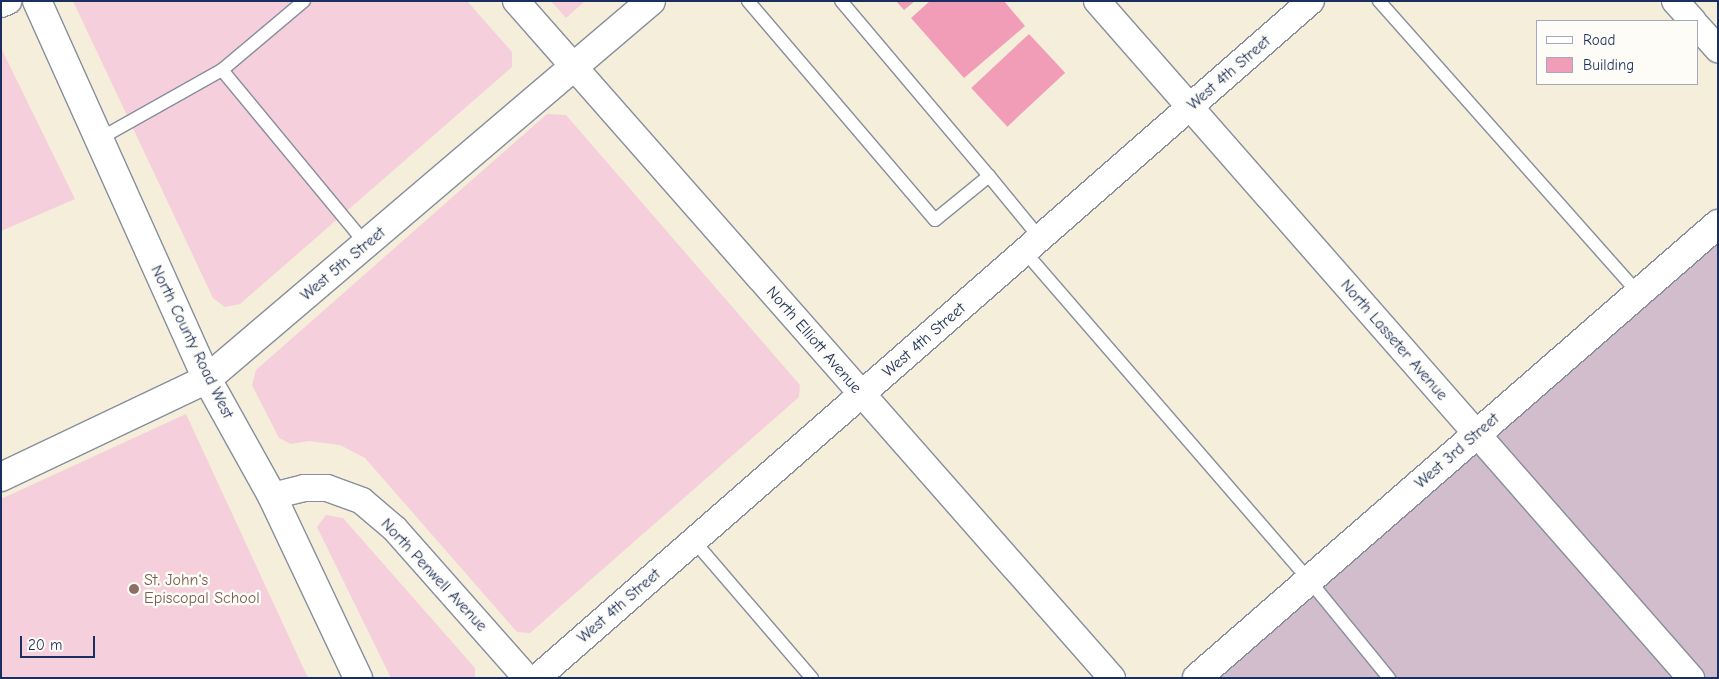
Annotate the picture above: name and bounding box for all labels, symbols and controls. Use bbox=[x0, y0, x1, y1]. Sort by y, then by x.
legend bbox=[1536, 20, 1699, 85]
text: Road bbox=[1583, 31, 1615, 49]
street label: West 4th Street bbox=[1184, 32, 1274, 114]
text: Building bbox=[1583, 56, 1634, 74]
street label: West 5th Street bbox=[297, 223, 389, 305]
street label: North County Road West bbox=[147, 262, 237, 422]
street label: North Lasseter Avenue bbox=[1336, 276, 1452, 404]
street label: North Elliott Avenue bbox=[762, 283, 866, 397]
street label: West 4th Street bbox=[879, 299, 969, 381]
street label: West 3rd Street bbox=[1411, 409, 1503, 493]
street label: North Penwell Avenue bbox=[377, 515, 491, 635]
street label: West 4th Street bbox=[574, 565, 664, 647]
place label: St. John's Episcopal School bbox=[144, 570, 260, 608]
marker: St. John's Episcopal School bbox=[128, 583, 140, 595]
scale bar bbox=[22, 626, 98, 658]
text: 20 m bbox=[28, 636, 62, 654]

